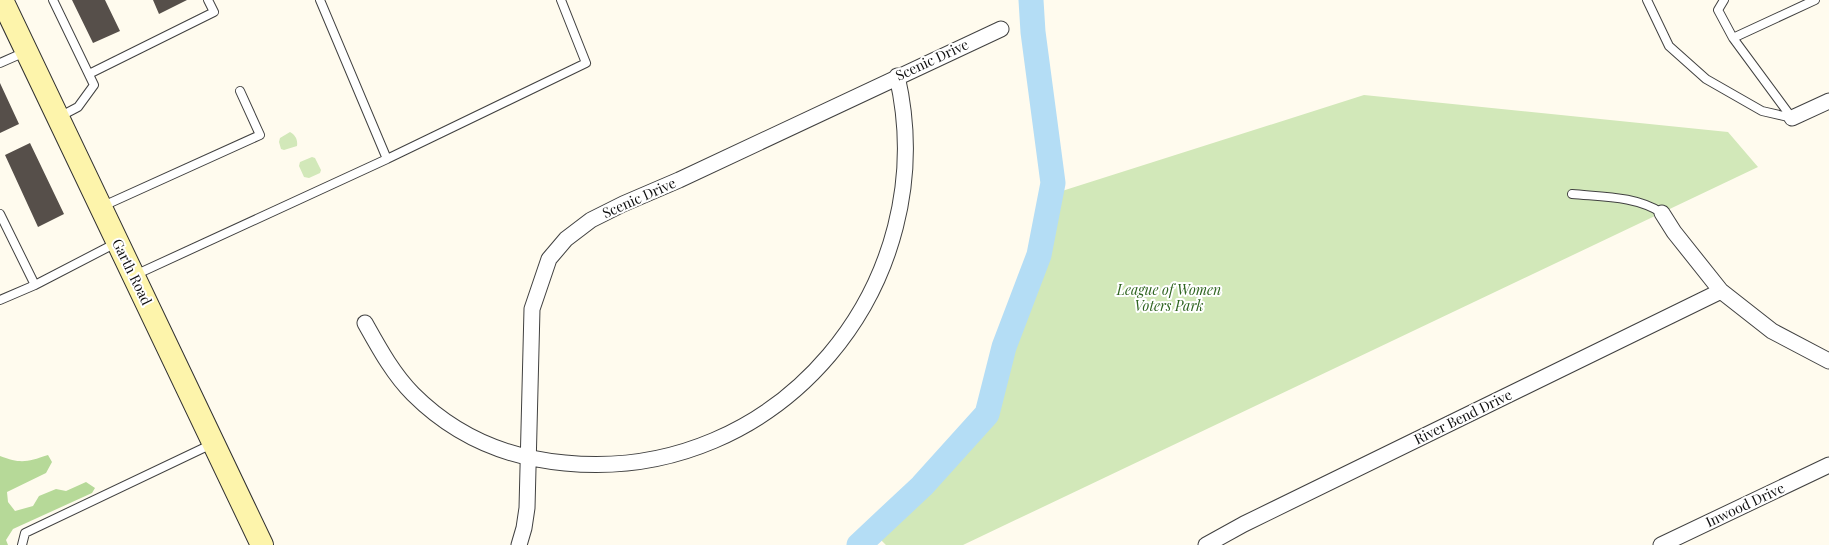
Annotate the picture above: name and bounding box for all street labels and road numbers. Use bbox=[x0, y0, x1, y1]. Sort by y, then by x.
street label: Scenic Drive bbox=[892, 34, 971, 85]
street label: Scenic Drive bbox=[599, 173, 679, 222]
street label: Garth Road bbox=[108, 235, 157, 308]
street label: River Bend Drive bbox=[1411, 385, 1515, 448]
street label: Inwood Drive bbox=[1702, 478, 1787, 531]

